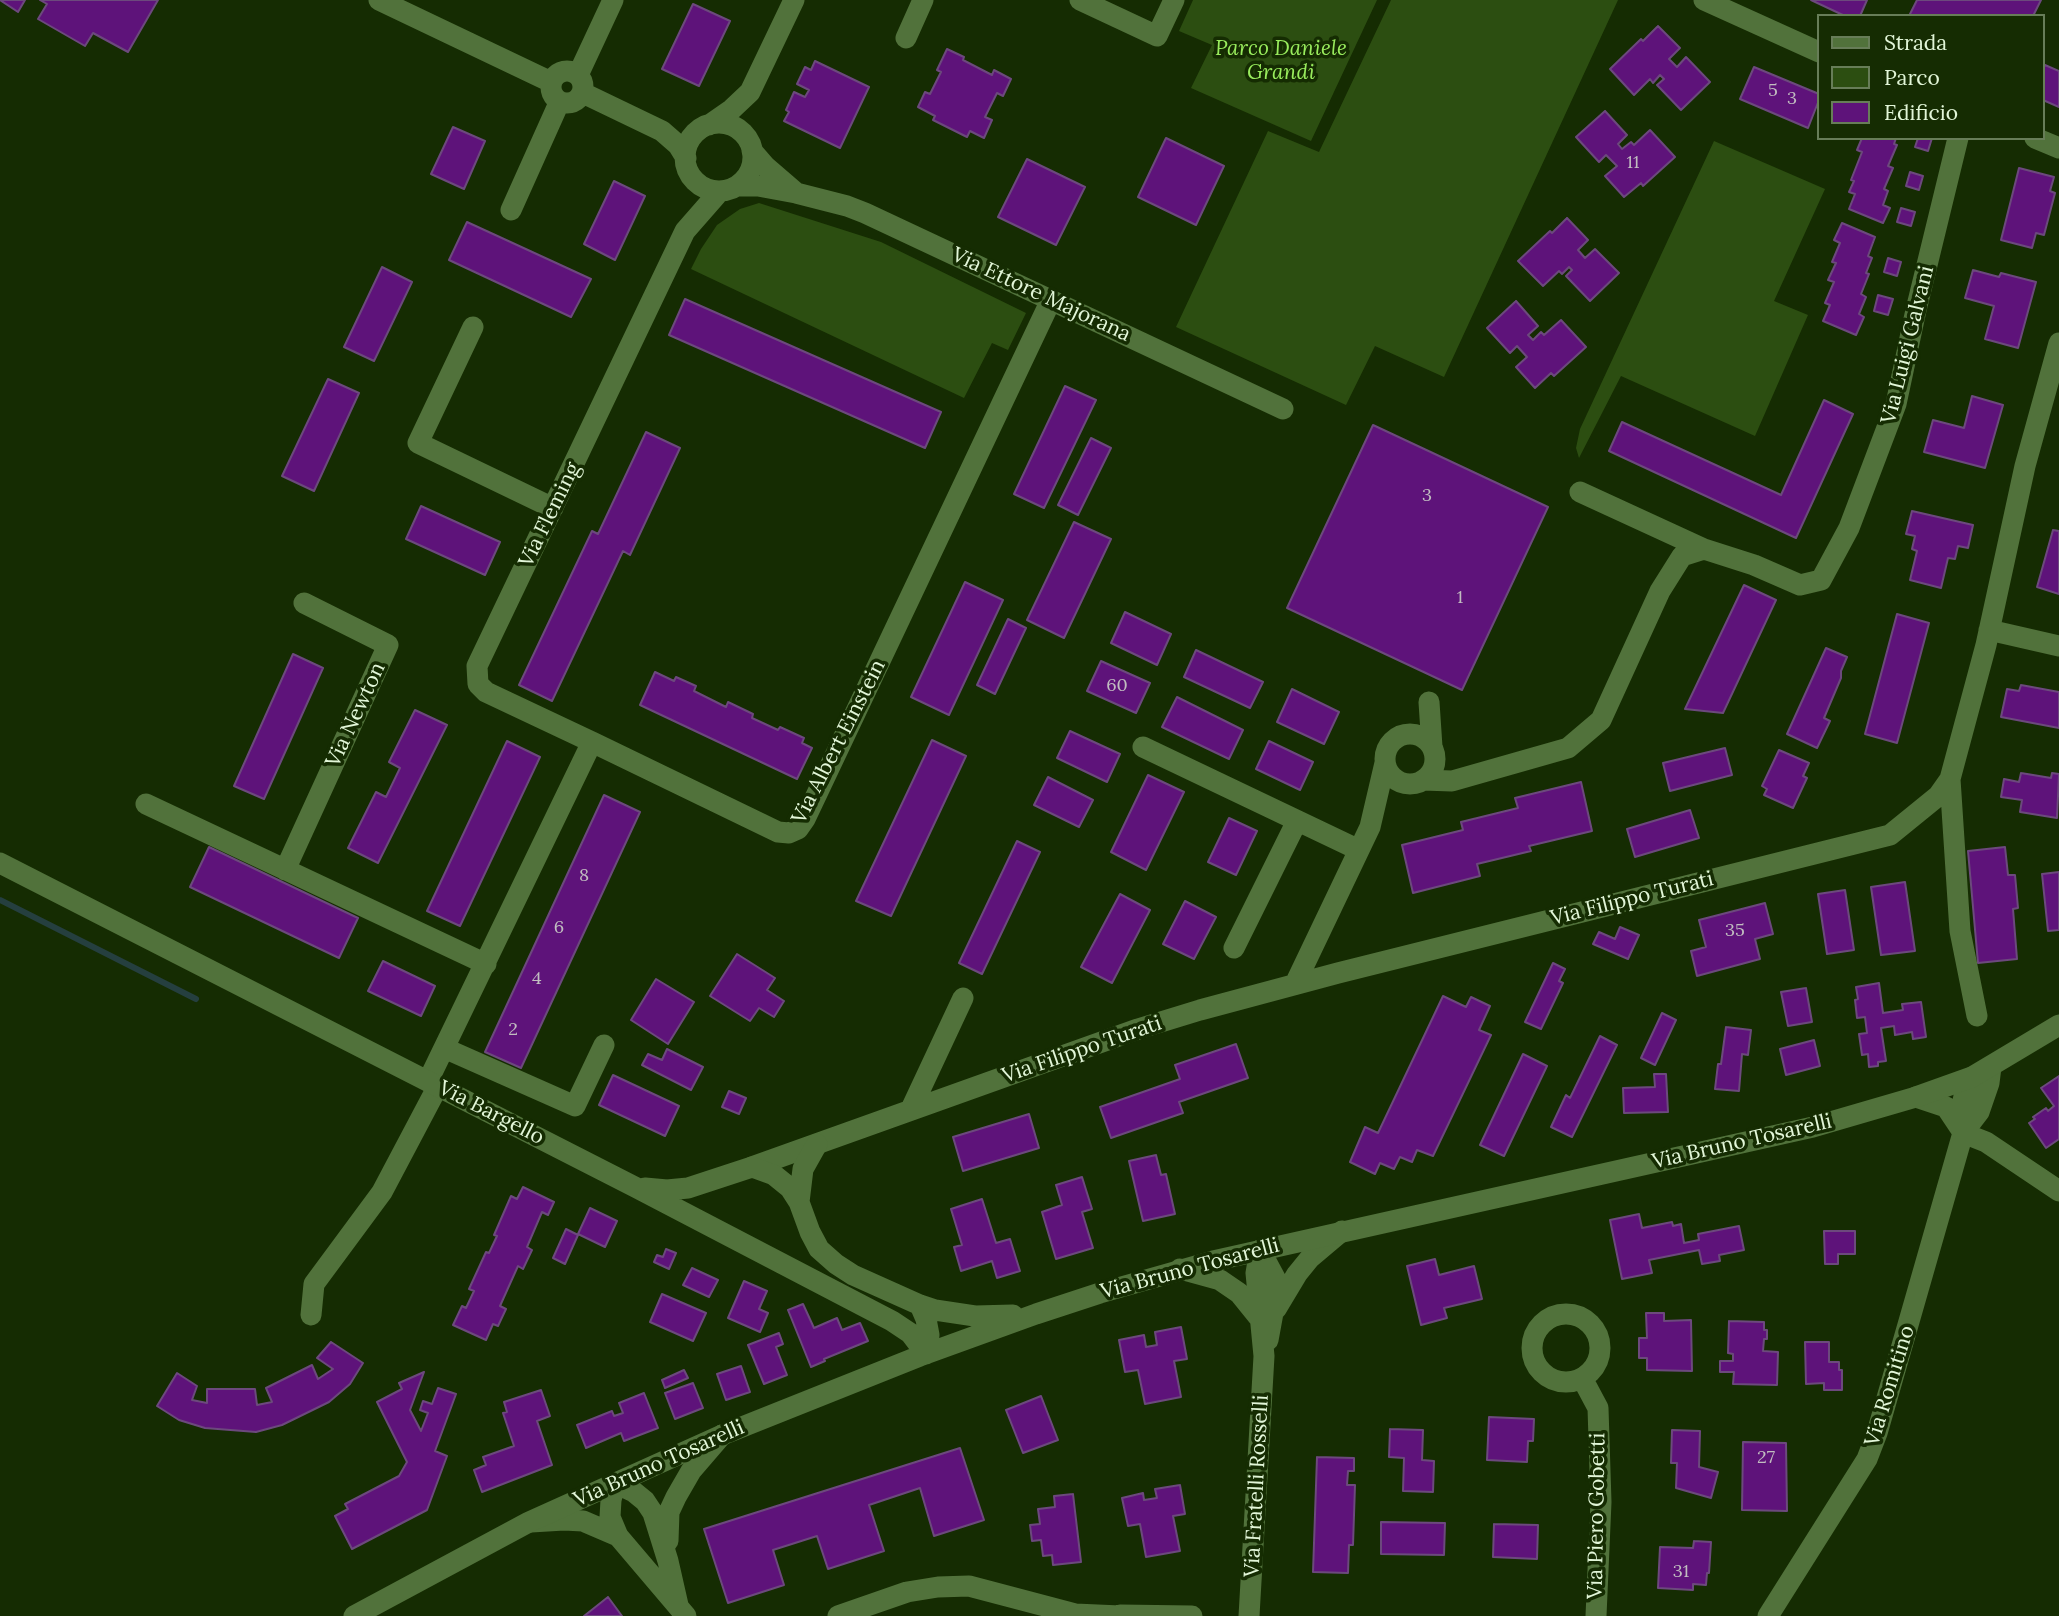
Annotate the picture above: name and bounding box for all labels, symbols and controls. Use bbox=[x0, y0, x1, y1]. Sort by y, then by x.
legend bbox=[1818, 14, 2045, 140]
text: Strada bbox=[1884, 29, 1947, 56]
park label: Parco Daniele Grandi bbox=[1215, 36, 1347, 86]
text: Parco bbox=[1884, 64, 1940, 91]
house number: 5 bbox=[1768, 80, 1778, 102]
house number: 3 bbox=[1787, 88, 1797, 110]
text: Edificio bbox=[1884, 99, 1958, 126]
house number: 11 bbox=[1626, 152, 1640, 174]
street label: Via Ettore Majorana bbox=[948, 242, 1134, 348]
street label: Via Luigi Galvani bbox=[1876, 263, 1940, 427]
street label: Via Fleming bbox=[514, 459, 586, 571]
house number: 3 bbox=[1422, 485, 1432, 507]
house number: 1 bbox=[1457, 587, 1463, 609]
street label: Via Albert Einstein bbox=[787, 656, 891, 828]
street label: Via Newton bbox=[321, 659, 391, 771]
house number: 60 bbox=[1106, 675, 1128, 697]
house number: 8 bbox=[579, 865, 589, 887]
street label: Via Filippo Turati bbox=[1548, 867, 1716, 931]
house number: 6 bbox=[554, 917, 564, 939]
house number: 35 bbox=[1725, 920, 1745, 942]
house number: 4 bbox=[532, 968, 542, 990]
street label: Via Filippo Turati bbox=[999, 1011, 1165, 1089]
house number: 2 bbox=[508, 1019, 518, 1041]
street label: Via Bargello bbox=[434, 1076, 548, 1150]
street label: Via Bruno Tosarelli bbox=[1650, 1109, 1834, 1175]
street label: Via Bruno Tosarelli bbox=[1098, 1233, 1282, 1305]
street label: Via Romitino bbox=[1860, 1323, 1920, 1449]
street label: Via Fratelli Rosselli bbox=[1240, 1394, 1274, 1578]
street label: Via Bruno Tosarelli bbox=[570, 1415, 748, 1513]
street label: Via Piero Gobetti bbox=[1583, 1433, 1611, 1599]
house number: 27 bbox=[1757, 1447, 1775, 1469]
house number: 31 bbox=[1673, 1561, 1689, 1583]

